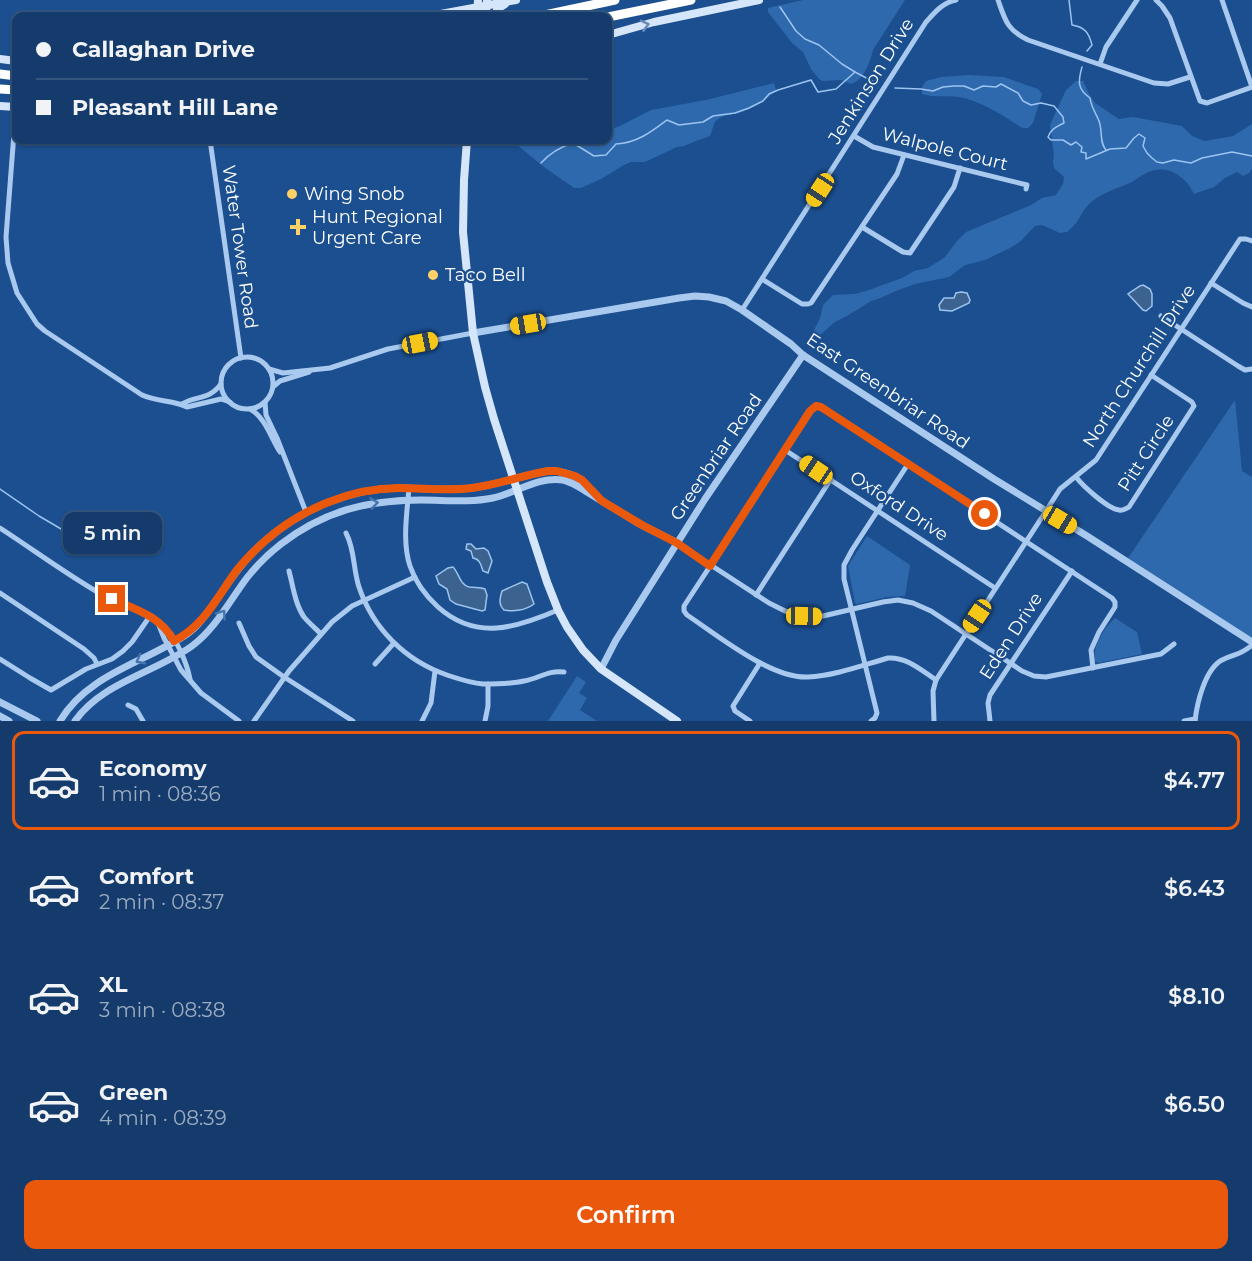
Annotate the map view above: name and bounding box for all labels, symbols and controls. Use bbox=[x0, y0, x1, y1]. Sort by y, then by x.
street label: Jenkinson Drive bbox=[823, 14, 919, 149]
one-way arrow bbox=[640, 19, 650, 32]
text: Callaghan Drive bbox=[72, 36, 255, 63]
text: Pleasant Hill Lane bbox=[72, 94, 278, 121]
street label: Walpole Court bbox=[880, 123, 1010, 175]
street label: Water Tower Road bbox=[218, 164, 262, 330]
car bbox=[803, 170, 837, 210]
place label: Wing Snob bbox=[304, 183, 404, 205]
marker: Wing Snob bbox=[285, 187, 299, 201]
place label: Hunt Regional Urgent Care bbox=[312, 206, 443, 249]
marker: Hunt Regional Urgent Care bbox=[289, 218, 307, 236]
place label: Taco Bell bbox=[445, 264, 526, 286]
marker: Taco Bell bbox=[426, 268, 440, 282]
street label: North Churchill Drive bbox=[1078, 280, 1200, 452]
car bbox=[509, 312, 547, 336]
street label: East Greenbriar Road bbox=[802, 328, 974, 454]
car bbox=[401, 331, 439, 355]
street label: Greenbriar Road bbox=[665, 389, 767, 525]
street label: Pitt Circle bbox=[1113, 410, 1179, 495]
car bbox=[796, 452, 836, 488]
street label: Oxford Drive bbox=[846, 466, 952, 546]
one-way arrow bbox=[370, 498, 379, 510]
route start bbox=[971, 500, 998, 527]
car bbox=[1040, 503, 1080, 537]
callout: 5 min bbox=[63, 512, 162, 554]
text: 5 min bbox=[84, 521, 141, 545]
route end bbox=[98, 585, 125, 612]
street label: Eden Drive bbox=[975, 588, 1047, 684]
car bbox=[959, 596, 995, 636]
car bbox=[786, 607, 822, 625]
one-way arrow bbox=[215, 609, 226, 620]
one-way arrow bbox=[135, 652, 146, 664]
icon: car bbox=[27, 754, 81, 808]
text: Economy bbox=[99, 755, 207, 782]
text: $4.77 bbox=[1164, 767, 1225, 794]
text: 1 min · 08:36 bbox=[99, 782, 221, 806]
icon: car bbox=[27, 862, 81, 916]
text: Comfort bbox=[99, 863, 194, 890]
text: $6.43 bbox=[1164, 875, 1225, 902]
text: 2 min · 08:37 bbox=[99, 890, 224, 914]
icon: car bbox=[27, 970, 81, 1024]
text: XL bbox=[99, 971, 128, 998]
text: $8.10 bbox=[1168, 983, 1225, 1010]
text: 3 min · 08:38 bbox=[99, 998, 225, 1022]
icon: car bbox=[27, 1078, 81, 1132]
text: Green bbox=[99, 1079, 168, 1106]
text: $6.50 bbox=[1164, 1091, 1225, 1118]
text: 4 min · 08:39 bbox=[99, 1106, 227, 1130]
button: Confirm bbox=[24, 1180, 1228, 1249]

